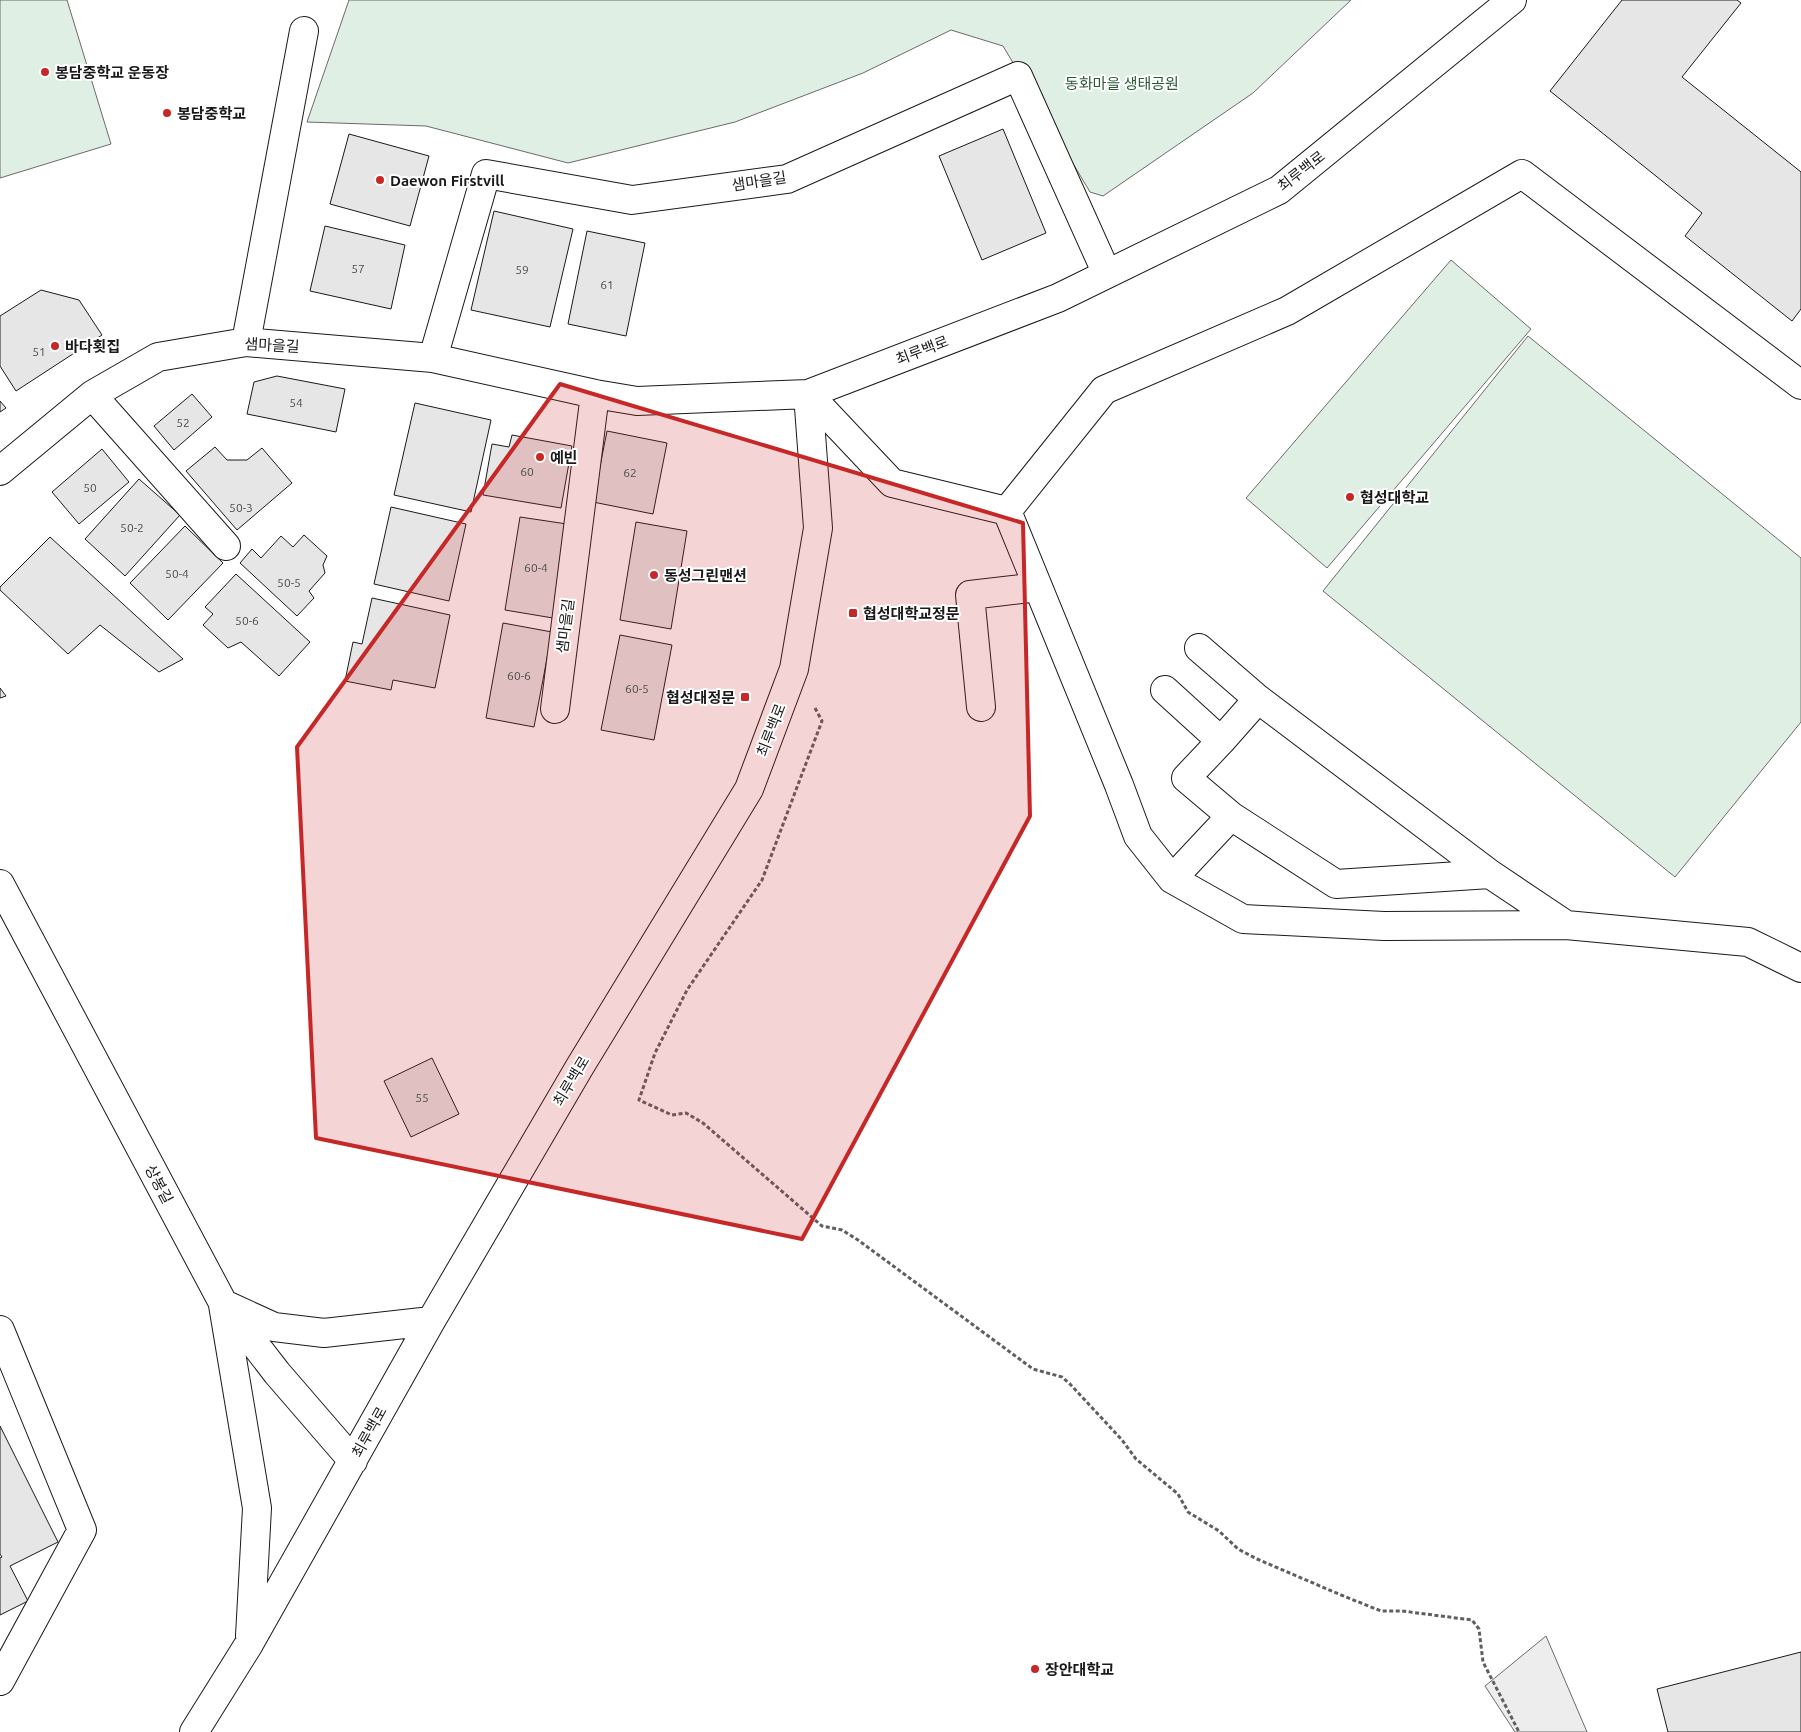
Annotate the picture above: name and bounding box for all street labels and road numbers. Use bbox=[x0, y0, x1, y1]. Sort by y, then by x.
street label: 최루백로 bbox=[1274, 147, 1328, 195]
street label: 샘마을길 bbox=[730, 168, 788, 194]
street label: 최루백로 bbox=[893, 332, 951, 368]
street label: 샘마을길 bbox=[244, 335, 300, 355]
street label: 샘마을길 bbox=[553, 598, 577, 654]
street label: 최루백로 bbox=[753, 701, 789, 759]
street label: 최루백로 bbox=[549, 1053, 593, 1109]
street label: 상봉길 bbox=[142, 1162, 176, 1206]
street label: 최루백로 bbox=[348, 1404, 390, 1460]

